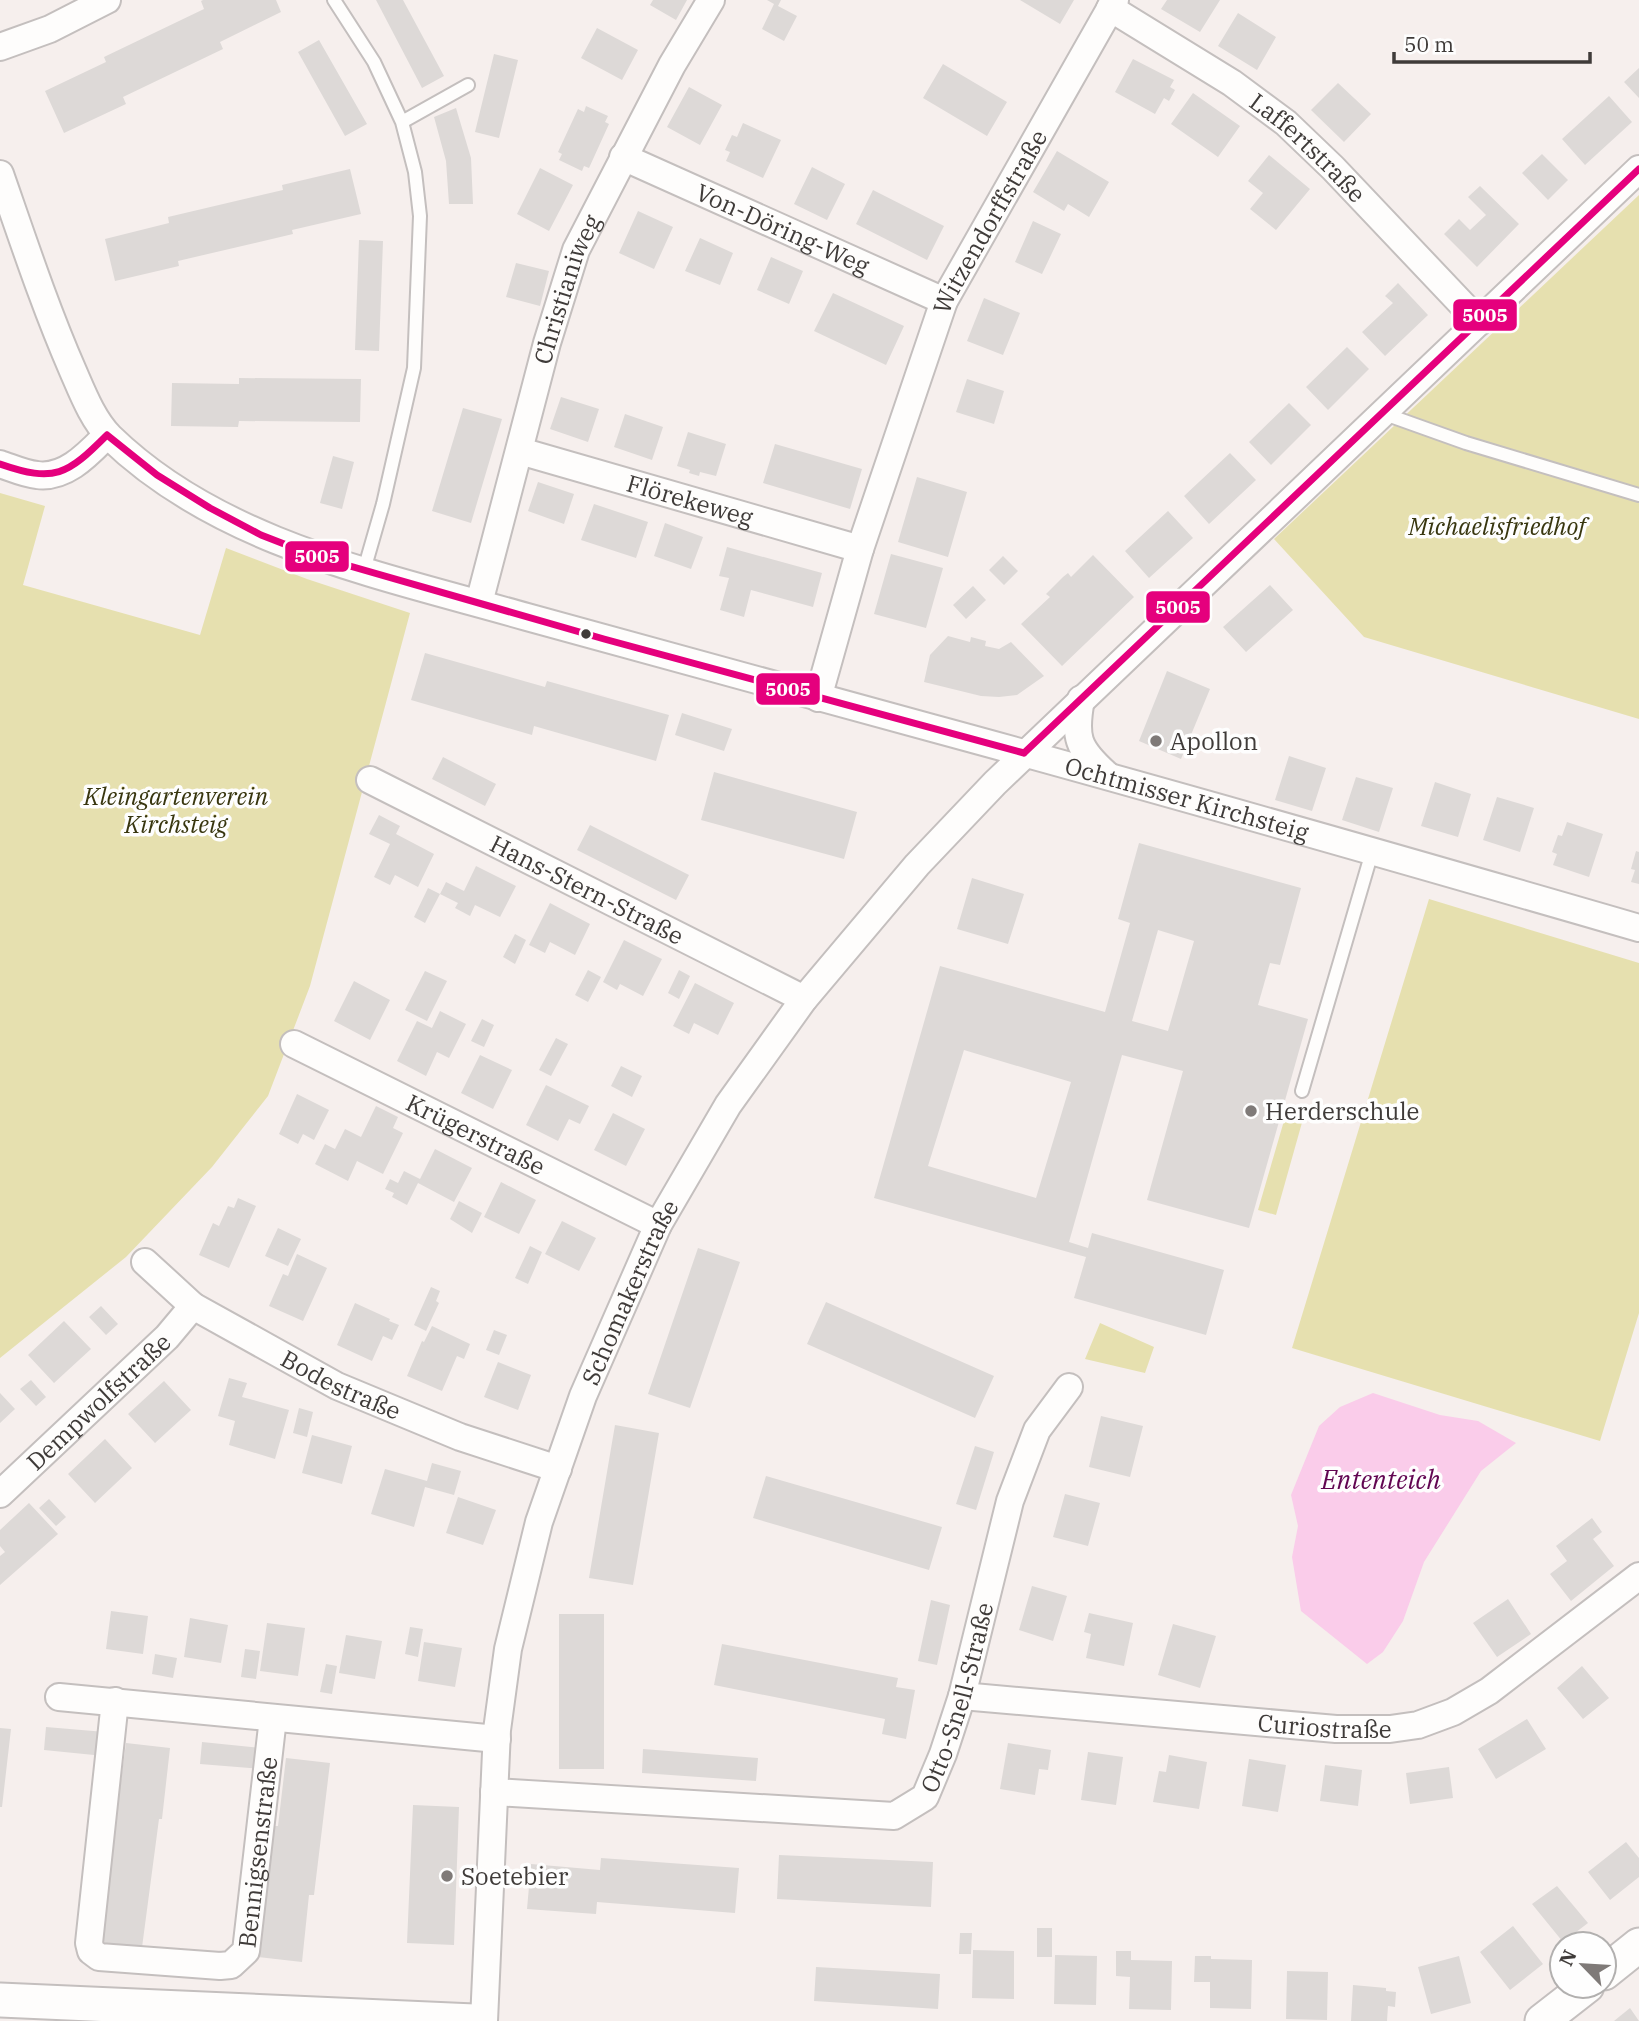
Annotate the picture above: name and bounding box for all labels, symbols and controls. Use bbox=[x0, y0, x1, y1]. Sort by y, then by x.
scale bar bbox=[1394, 21, 1590, 65]
text: 50 m bbox=[1404, 30, 1454, 58]
street label: Laffertstraße bbox=[1243, 86, 1373, 209]
street label: Witzendorffstraße bbox=[925, 124, 1054, 318]
street label: Von-Döring-Weg bbox=[691, 176, 875, 281]
street label: Christianiweg bbox=[526, 209, 608, 368]
line badge: 5005 bbox=[1452, 298, 1518, 332]
text: 5005 bbox=[1462, 303, 1508, 327]
street label: Flörekeweg bbox=[623, 467, 757, 533]
park label: Michaelisfriedhof bbox=[1407, 510, 1590, 542]
line badge: 5005 bbox=[284, 540, 350, 573]
text: 5005 bbox=[294, 544, 340, 568]
line badge: 5005 bbox=[1145, 590, 1211, 624]
text: 5005 bbox=[1155, 595, 1201, 619]
unlabelled marker bbox=[579, 627, 593, 641]
line badge: 5005 bbox=[755, 672, 821, 706]
text: 5005 bbox=[765, 677, 811, 701]
place label: Apollon bbox=[1170, 725, 1258, 757]
marker: Apollon bbox=[1148, 733, 1164, 749]
street label: Ochtmisser Kirchsteig bbox=[1061, 749, 1313, 848]
park label: Kleingartenverein Kirchsteig bbox=[83, 780, 268, 840]
street label: Hans-Stern-Straße bbox=[485, 827, 689, 952]
street label: Krügerstraße bbox=[401, 1086, 551, 1182]
place label: Herderschule bbox=[1265, 1095, 1419, 1127]
marker: Herderschule bbox=[1243, 1103, 1259, 1119]
street label: Schomakerstraße bbox=[574, 1193, 686, 1390]
street label: Dempwolfstraße bbox=[19, 1326, 177, 1477]
street label: Bodestraße bbox=[275, 1342, 406, 1427]
water label: Ententeich bbox=[1320, 1462, 1441, 1496]
street label: Otto-Snell-Straße bbox=[913, 1599, 1000, 1797]
street label: Curiostraße bbox=[1256, 1706, 1392, 1745]
street label: Bennigsenstraße bbox=[230, 1755, 284, 1950]
place label: Soetebier bbox=[461, 1860, 569, 1892]
marker: Soetebier bbox=[439, 1868, 455, 1884]
north arrow bbox=[1548, 1930, 1618, 2000]
text: N bbox=[1554, 1946, 1582, 1970]

